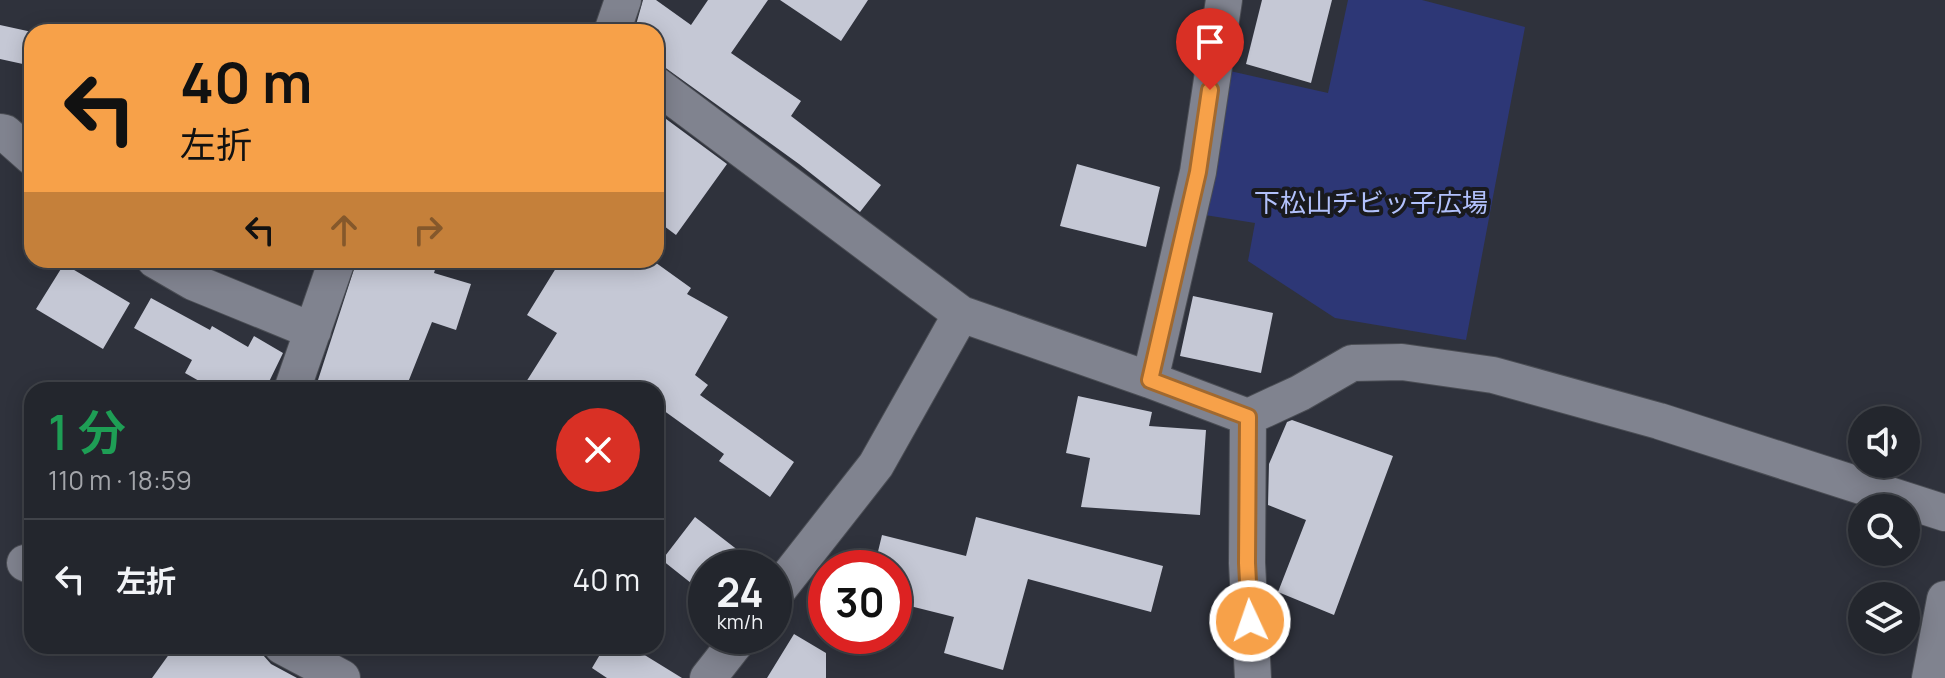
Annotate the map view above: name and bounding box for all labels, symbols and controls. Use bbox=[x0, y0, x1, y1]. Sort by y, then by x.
pin bbox=[1176, 8, 1244, 90]
icon: arrive bbox=[1188, 20, 1232, 64]
text: 40 m bbox=[180, 43, 312, 120]
icon: left bbox=[48, 56, 152, 160]
text: 左折 bbox=[180, 120, 252, 169]
park label: 下松山チビッ子広場 bbox=[1254, 184, 1488, 220]
icon: left bbox=[238, 208, 282, 252]
icon: ahead bbox=[322, 208, 366, 252]
icon: right bbox=[406, 208, 450, 252]
text: 1 分 bbox=[48, 399, 126, 464]
map controls bbox=[1848, 406, 1920, 654]
button: sound bbox=[1848, 406, 1920, 478]
button: close bbox=[556, 408, 640, 492]
text: 110 m · 18:59 bbox=[48, 462, 192, 498]
button: search bbox=[1848, 494, 1920, 566]
speed limit sign: 30 bbox=[808, 550, 912, 654]
icon: left bbox=[48, 557, 92, 601]
text: 40 m bbox=[573, 559, 640, 600]
text: 左折 bbox=[116, 560, 176, 601]
text: 24 bbox=[716, 564, 764, 619]
position arrow bbox=[1208, 579, 1292, 663]
button: layers bbox=[1848, 582, 1920, 654]
text: km/h bbox=[717, 608, 763, 635]

